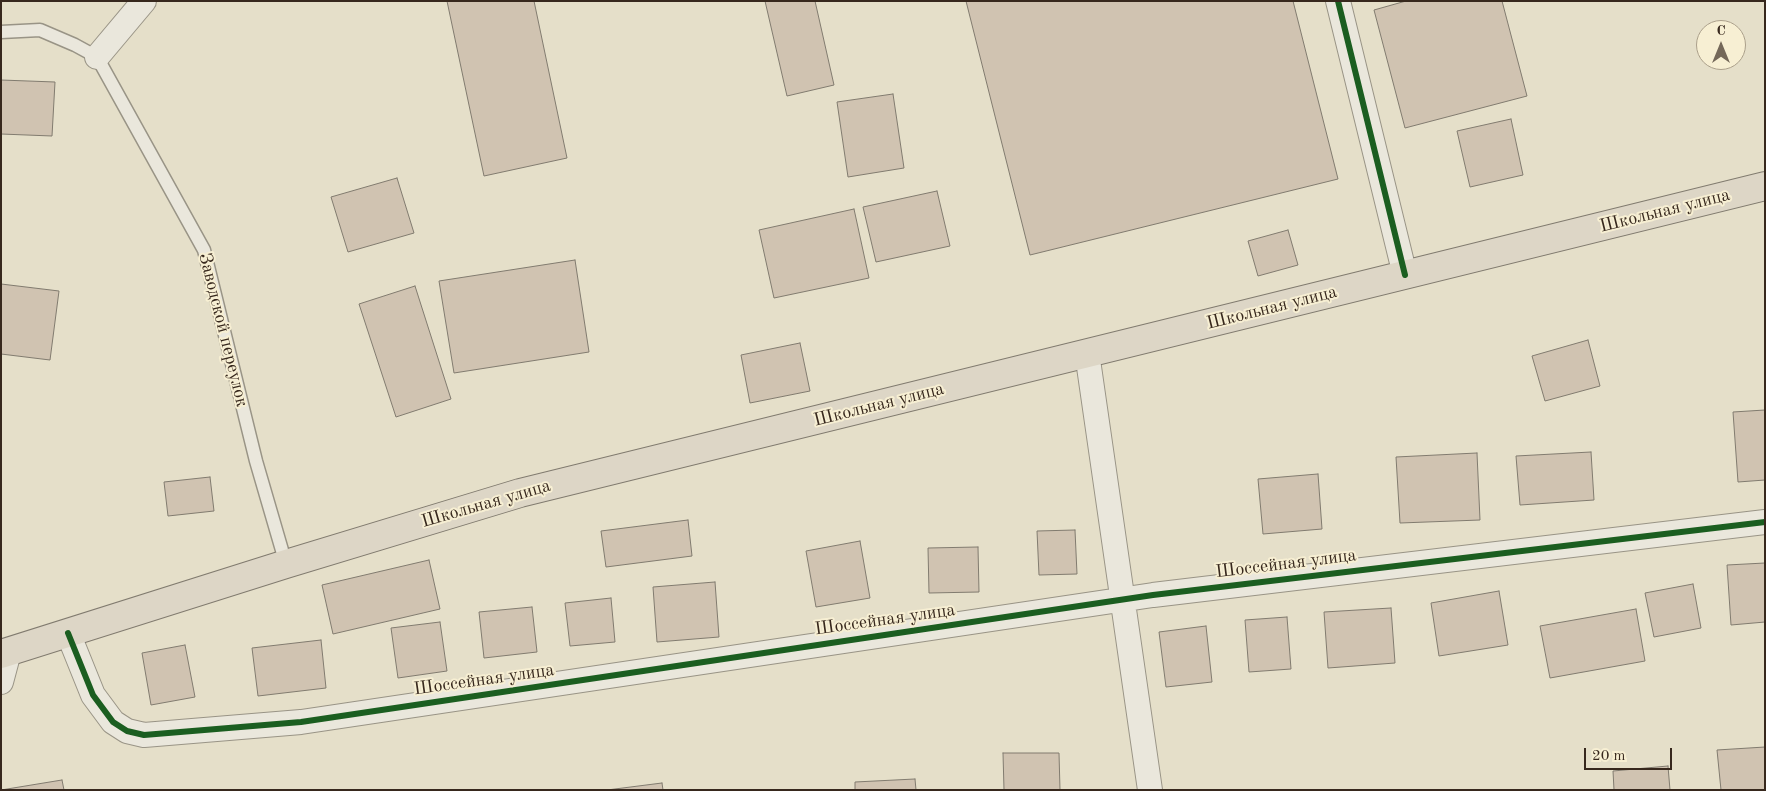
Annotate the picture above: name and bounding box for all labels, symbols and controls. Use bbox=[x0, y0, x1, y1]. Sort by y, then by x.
north arrow bbox=[1696, 20, 1746, 70]
text: С bbox=[1716, 24, 1726, 38]
street label: Школьная улица bbox=[1598, 184, 1732, 238]
street label: Заводской переулок bbox=[193, 251, 253, 409]
street label: Школьная улица bbox=[1205, 281, 1339, 335]
street label: Школьная улица bbox=[812, 378, 946, 432]
street label: Школьная улица bbox=[419, 475, 553, 533]
street label: Шоссейная улица bbox=[1214, 545, 1358, 583]
street label: Шоссейная улица bbox=[813, 599, 957, 641]
street label: Шоссейная улица bbox=[412, 659, 556, 701]
scale bar bbox=[1586, 738, 1674, 770]
text: 20 m bbox=[1592, 749, 1626, 764]

